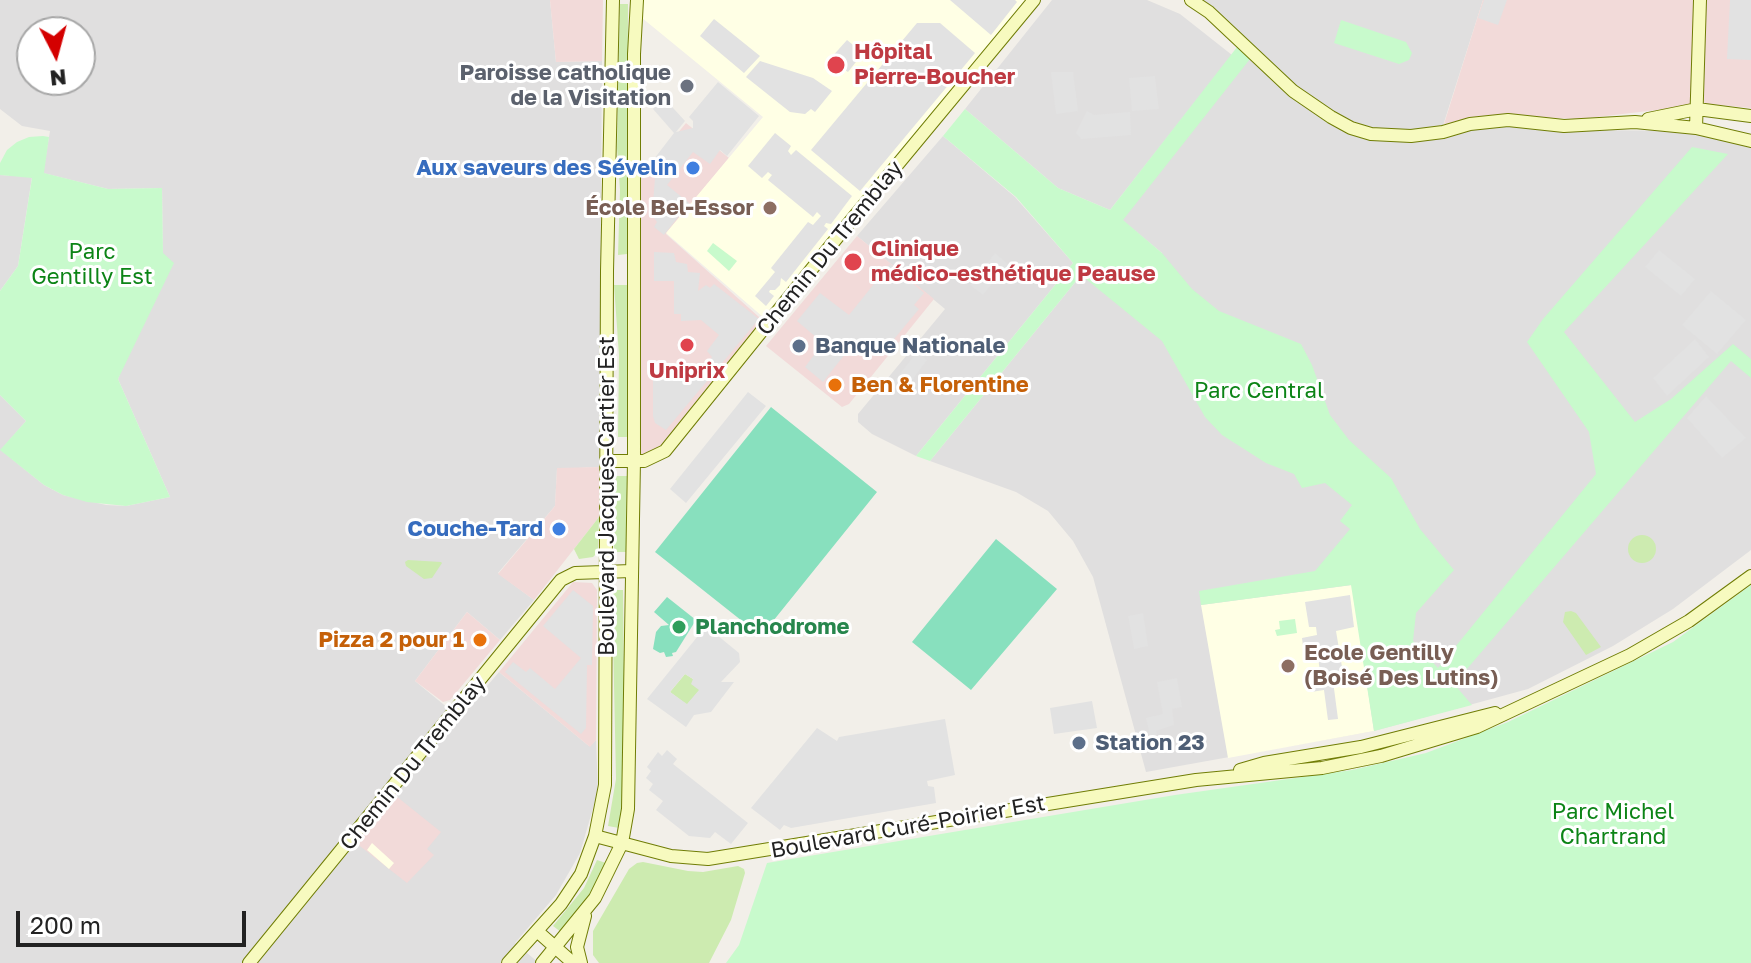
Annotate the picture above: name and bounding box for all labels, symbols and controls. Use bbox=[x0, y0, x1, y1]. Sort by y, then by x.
north arrow bbox=[16, 16, 96, 96]
place label: Hôpital Pierre-Boucher bbox=[854, 39, 1015, 90]
marker: Hôpital Pierre-Boucher bbox=[825, 54, 847, 76]
place label: Paroisse catholique de la Visitation bbox=[460, 60, 671, 112]
text: N bbox=[49, 64, 68, 93]
marker: Paroisse catholique de la Visitation bbox=[678, 77, 696, 95]
place label: Aux saveurs des Sévelin bbox=[416, 155, 677, 181]
street label: Chemin Du Tremblay bbox=[751, 155, 909, 341]
marker: Aux saveurs des Sévelin bbox=[684, 159, 702, 177]
place label: École Bel-Essor bbox=[585, 195, 754, 221]
marker: École Bel-Essor bbox=[761, 199, 779, 217]
place label: Clinique médico-esthétique Peause bbox=[871, 236, 1156, 288]
park label: Parc Gentilly Est bbox=[31, 239, 153, 290]
marker: Clinique médico-esthétique Peause bbox=[842, 251, 864, 273]
place label: Banque Nationale bbox=[815, 333, 1005, 359]
street label: Boulevard Jacques-Cartier Est bbox=[594, 336, 620, 656]
marker: Uniprix bbox=[678, 336, 696, 354]
marker: Banque Nationale bbox=[790, 337, 808, 355]
place label: Uniprix bbox=[649, 358, 725, 384]
place label: Ben & Florentine bbox=[851, 372, 1029, 398]
marker: Ben & Florentine bbox=[826, 376, 844, 394]
park label: Parc Central bbox=[1194, 378, 1324, 404]
place label: Couche-Tard bbox=[407, 516, 543, 542]
marker: Couche-Tard bbox=[550, 520, 568, 538]
place label: Planchodrome bbox=[695, 614, 850, 640]
marker: Planchodrome bbox=[670, 618, 688, 636]
place label: Pizza 2 pour 1 bbox=[318, 627, 464, 653]
marker: Pizza 2 pour 1 bbox=[471, 631, 489, 649]
place label: Ecole Gentilly (Boisé Des Lutins) bbox=[1304, 640, 1499, 692]
marker: Ecole Gentilly (Boisé Des Lutins) bbox=[1279, 657, 1297, 675]
street label: Chemin Du Tremblay bbox=[334, 670, 492, 856]
place label: Station 23 bbox=[1095, 730, 1205, 756]
marker: Station 23 bbox=[1070, 734, 1088, 752]
street label: Boulevard Curé-Poirier Est bbox=[769, 790, 1047, 864]
park label: Parc Michel Chartrand bbox=[1552, 799, 1674, 850]
scale bar bbox=[20, 895, 250, 945]
text: 200 m bbox=[30, 910, 101, 939]

